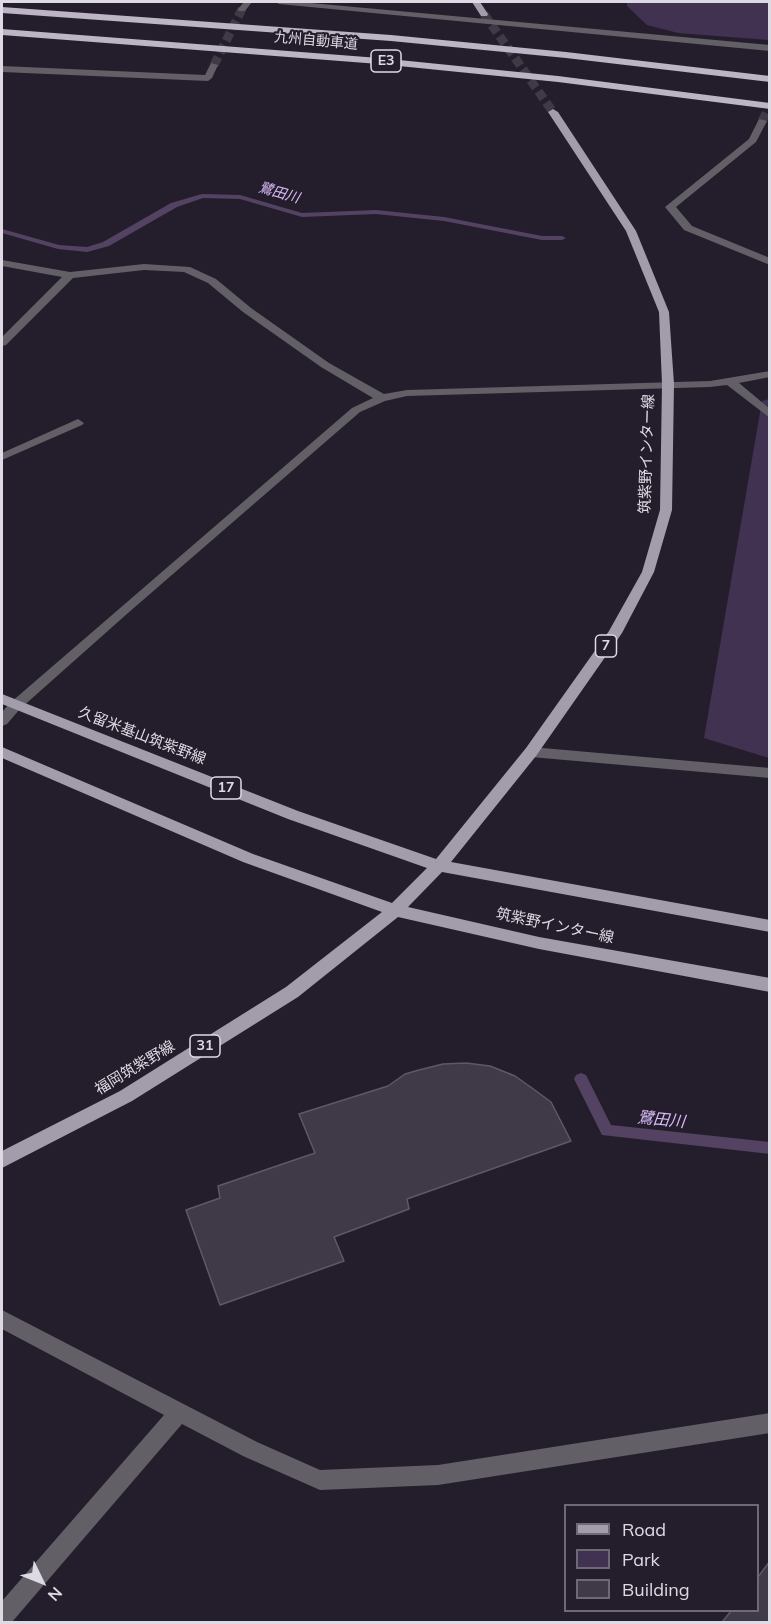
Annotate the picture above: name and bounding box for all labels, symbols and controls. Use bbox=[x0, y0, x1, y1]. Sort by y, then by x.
street label: 九州自動車道 bbox=[273, 29, 359, 53]
road number: E3 bbox=[371, 50, 401, 72]
water label: 鷺田川 bbox=[256, 179, 302, 207]
street label: 筑紫野インター線 bbox=[636, 394, 658, 514]
road number: 7 bbox=[596, 635, 616, 657]
street label: 久留米基山筑紫野線 bbox=[76, 703, 208, 769]
road number: 17 bbox=[211, 777, 241, 799]
street label: 筑紫野インター線 bbox=[494, 905, 616, 947]
road number: 31 bbox=[190, 1035, 220, 1057]
street label: 福岡筑紫野線 bbox=[92, 1037, 178, 1099]
water label: 鷺田川 bbox=[636, 1108, 686, 1132]
legend bbox=[564, 1504, 759, 1612]
text: Road bbox=[622, 1518, 666, 1541]
text: Park bbox=[622, 1548, 660, 1571]
north arrow bbox=[12, 1552, 72, 1612]
text: Building bbox=[622, 1578, 690, 1601]
text: N bbox=[44, 1583, 67, 1606]

